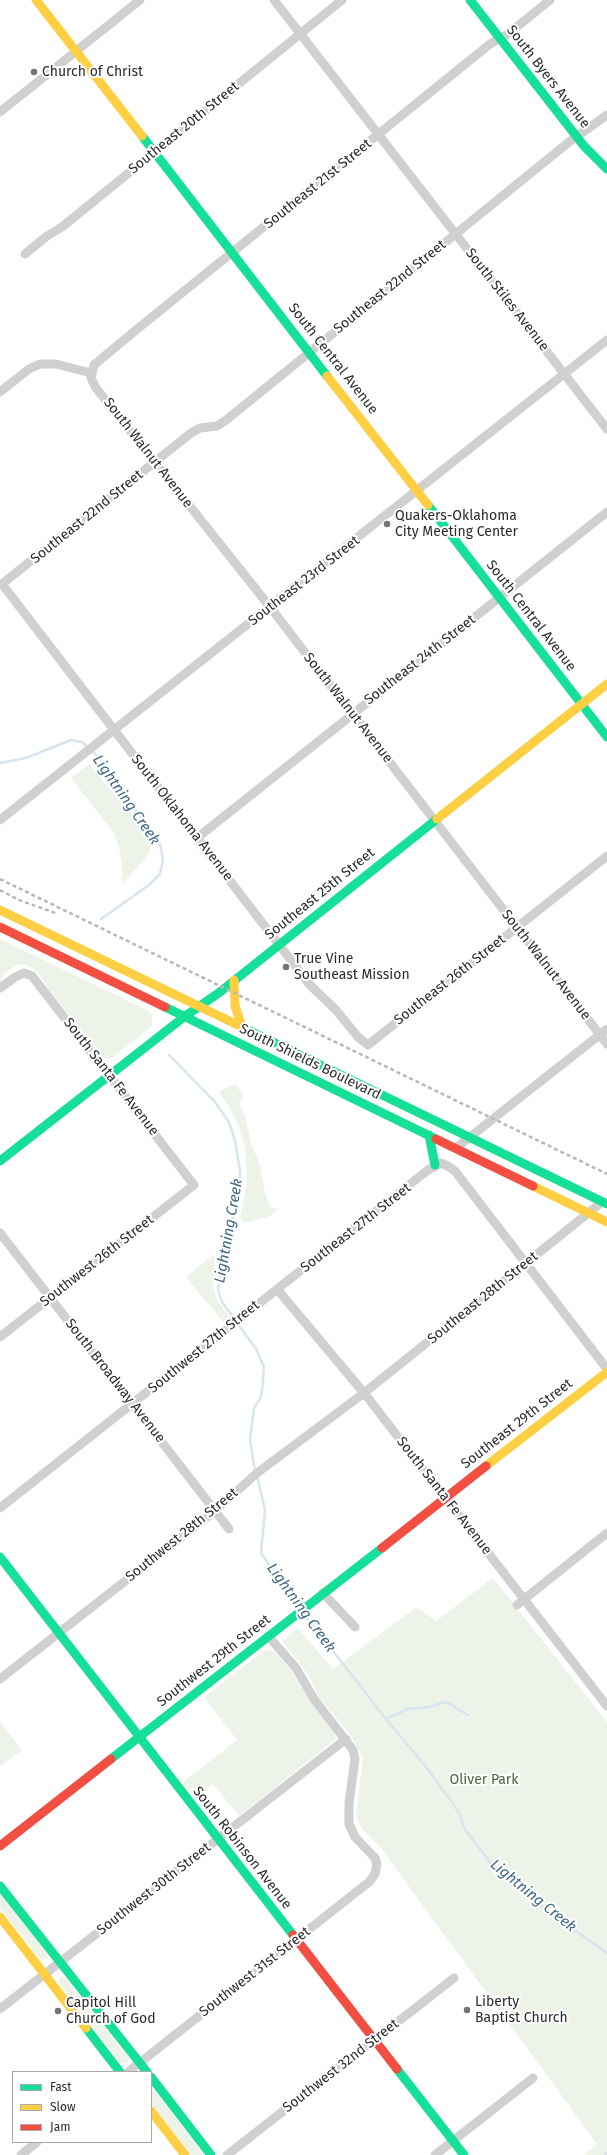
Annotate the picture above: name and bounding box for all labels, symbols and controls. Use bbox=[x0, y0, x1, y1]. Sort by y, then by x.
street label: South Byers Avenue bbox=[503, 22, 593, 132]
place label: Church of Christ bbox=[42, 64, 143, 80]
marker: Church of Christ bbox=[29, 67, 39, 77]
street label: Southeast 20th Street bbox=[125, 78, 243, 178]
street label: Southeast 21st Street bbox=[261, 135, 375, 233]
street label: Southeast 22nd Street bbox=[330, 237, 450, 337]
street label: South Stiles Avenue bbox=[462, 245, 552, 355]
street label: South Central Avenue bbox=[285, 300, 381, 418]
street label: South Walnut Avenue bbox=[100, 395, 196, 511]
street label: Southeast 22nd Street bbox=[27, 467, 147, 567]
place label: Quakers-Oklahoma City Meeting Center bbox=[395, 508, 518, 540]
marker: Quakers-Oklahoma City Meeting Center bbox=[382, 519, 392, 529]
street label: Southeast 23rd Street bbox=[245, 532, 363, 630]
street label: South Central Avenue bbox=[483, 557, 579, 675]
street label: Southeast 24th Street bbox=[361, 611, 479, 709]
street label: South Walnut Avenue bbox=[300, 650, 396, 766]
water label: Lightning Creek bbox=[88, 752, 164, 848]
street label: South Oklahoma Avenue bbox=[127, 752, 237, 884]
street label: Southeast 25th Street bbox=[262, 845, 378, 943]
street label: South Walnut Avenue bbox=[498, 907, 594, 1023]
street label: Southeast 26th Street bbox=[391, 931, 509, 1029]
place label: True Vine Southeast Mission bbox=[294, 951, 410, 984]
marker: True Vine Southeast Mission bbox=[281, 962, 291, 972]
street label: South Santa Fe Avenue bbox=[60, 1015, 162, 1139]
street label: South Shields Boulevard bbox=[237, 1020, 383, 1104]
water label: Lightning Creek bbox=[211, 1178, 247, 1284]
street label: Southeast 27th Street bbox=[297, 1180, 415, 1276]
street label: Southwest 26th Street bbox=[37, 1211, 157, 1311]
street label: Southeast 28th Street bbox=[424, 1248, 542, 1348]
street label: Southwest 27th Street bbox=[145, 1297, 263, 1397]
street label: South Broadway Avenue bbox=[61, 1316, 169, 1446]
street label: Southeast 29th Street bbox=[458, 1375, 576, 1473]
street label: South Santa Fe Avenue bbox=[393, 1434, 495, 1558]
street label: Southwest 28th Street bbox=[122, 1484, 242, 1586]
water label: Lightning Creek bbox=[263, 1560, 339, 1656]
street label: Southwest 29th Street bbox=[154, 1612, 274, 1710]
park label: Oliver Park bbox=[450, 1772, 518, 1788]
street label: South Robinson Avenue bbox=[189, 1783, 295, 1913]
street label: Southwest 30th Street bbox=[94, 1839, 214, 1939]
water label: Lightning Creek bbox=[486, 1856, 580, 1936]
street label: Southwest 31st Street bbox=[196, 1923, 314, 2021]
place label: Liberty Baptist Church bbox=[475, 1994, 568, 2026]
place label: Capitol Hill Church of God bbox=[66, 1995, 156, 2028]
marker: Liberty Baptist Church bbox=[462, 2005, 472, 2015]
marker: Capitol Hill Church of God bbox=[53, 2006, 63, 2016]
street label: Southwest 32nd Street bbox=[280, 2016, 402, 2116]
legend bbox=[12, 2071, 152, 2143]
text: Fast bbox=[50, 2080, 72, 2094]
text: Slow bbox=[50, 2100, 76, 2114]
text: Jam bbox=[50, 2120, 70, 2134]

